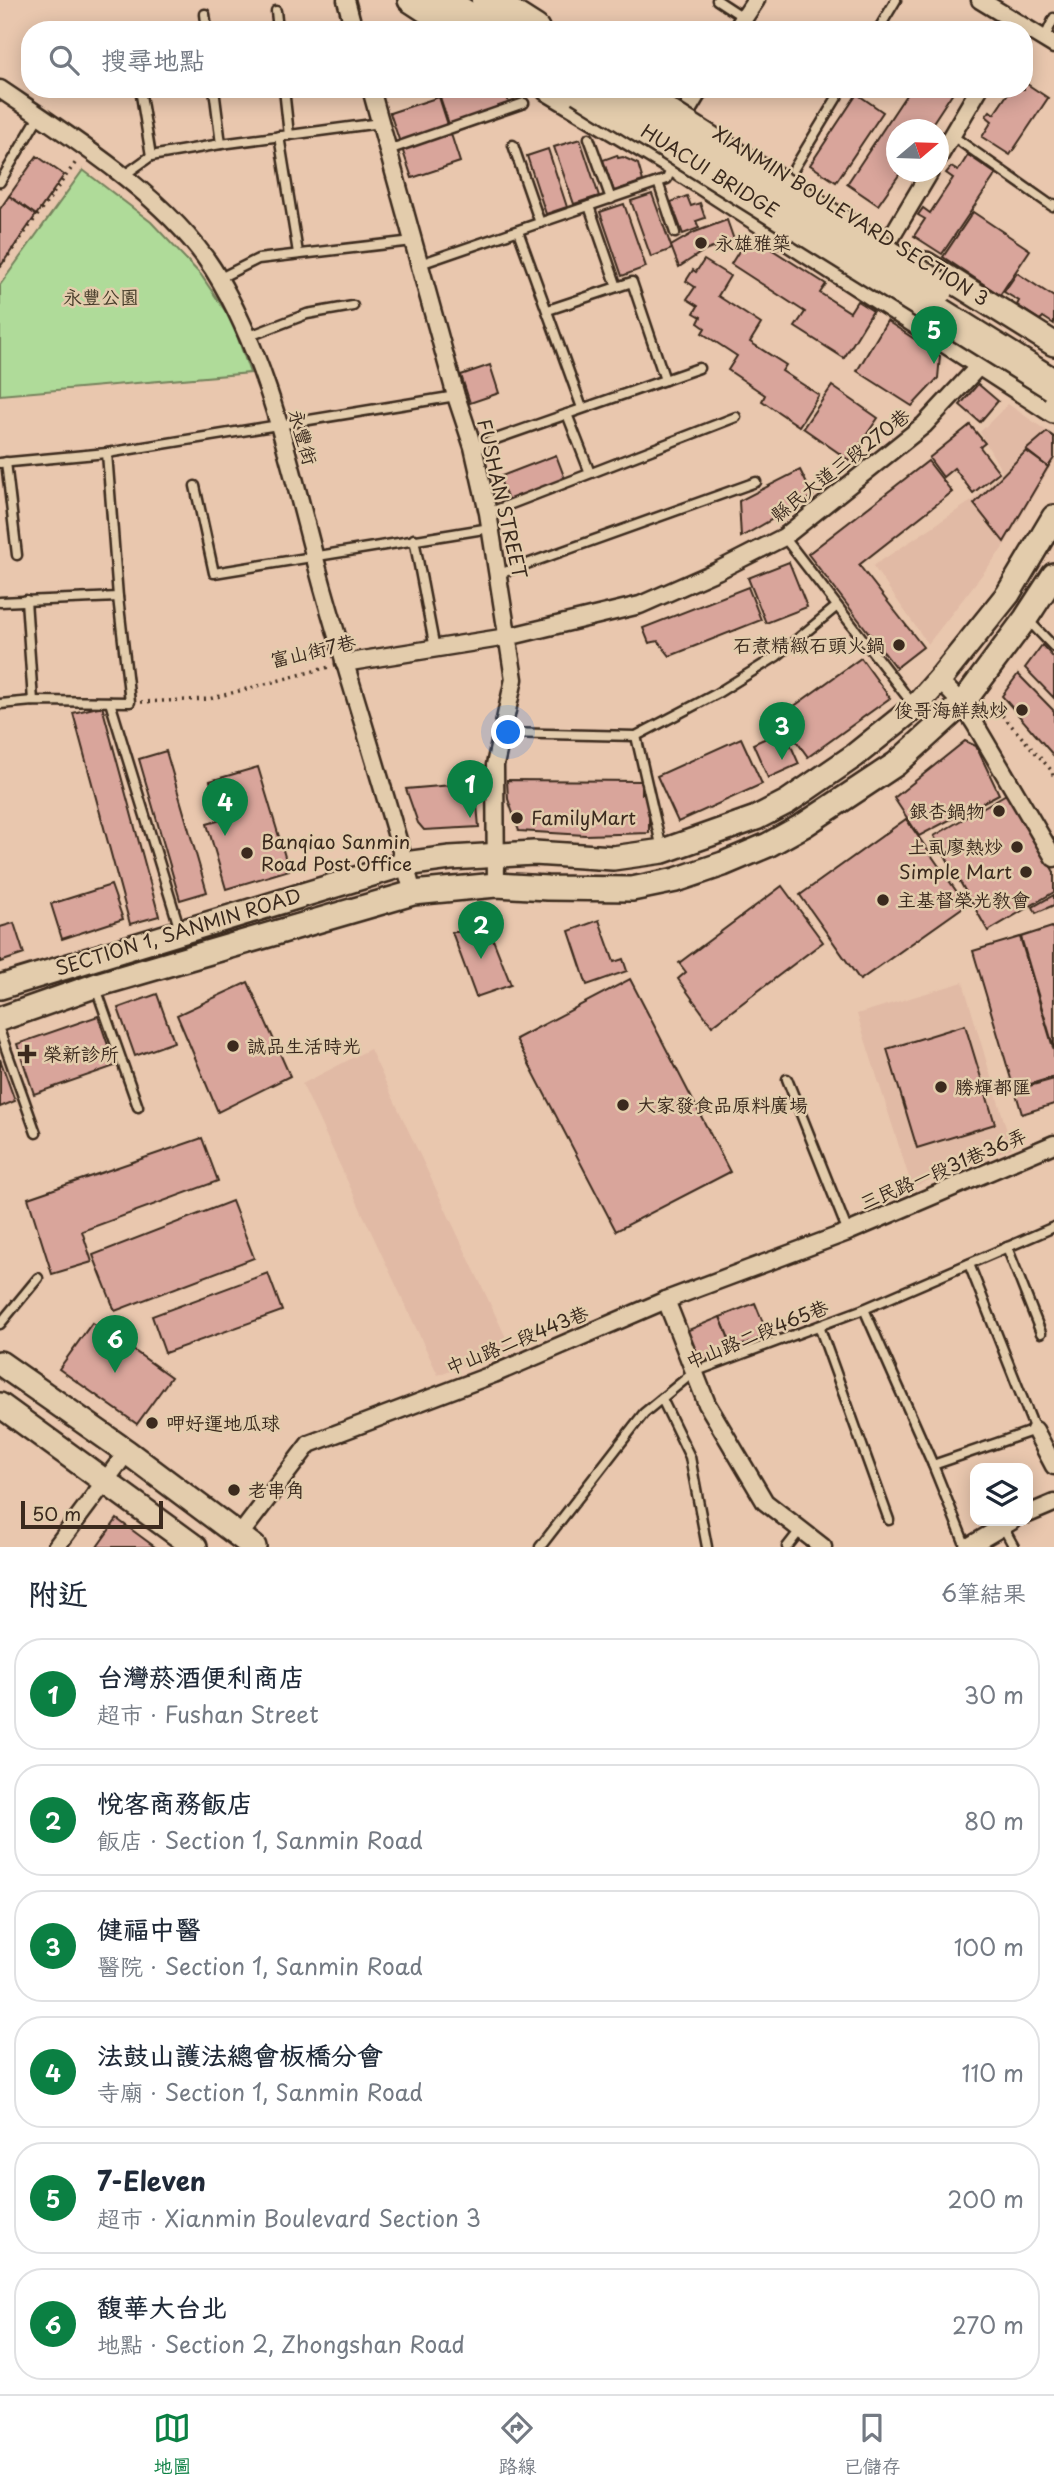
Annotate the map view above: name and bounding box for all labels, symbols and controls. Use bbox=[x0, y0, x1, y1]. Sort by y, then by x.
search box bbox=[21, 21, 1033, 98]
text: 搜尋地點 bbox=[101, 40, 205, 79]
icon: search bbox=[45, 41, 83, 79]
street label: HUACUI BRIDGE bbox=[636, 116, 785, 224]
street label: XIANMIN BOULEVARD SECTION 3 bbox=[708, 118, 995, 312]
north arrow bbox=[886, 119, 949, 182]
place label: 永雄雅築 bbox=[715, 228, 791, 256]
marker: 永雄雅築 bbox=[693, 235, 709, 251]
park label: 永豐公園 bbox=[63, 282, 139, 310]
pin: 5 bbox=[911, 306, 957, 364]
street label: 縣民大道三段270巷 bbox=[764, 401, 915, 528]
street label: 永豐街 bbox=[283, 405, 325, 468]
street label: FUSHAN STREET bbox=[471, 416, 535, 581]
street label: 富山街7巷 bbox=[267, 627, 358, 673]
place label: 石煮精緻石頭火鍋 bbox=[733, 630, 885, 658]
marker: 石煮精緻石頭火鍋 bbox=[891, 637, 907, 653]
place label: 俊哥海鮮熱炒 bbox=[894, 695, 1008, 723]
pin: 3 bbox=[759, 702, 805, 760]
marker: 俊哥海鮮熱炒 bbox=[1014, 702, 1030, 718]
your location bbox=[491, 715, 525, 749]
pin: 1 bbox=[447, 760, 493, 818]
pin: 4 bbox=[202, 778, 248, 836]
place label: 銀杏鍋物 bbox=[909, 796, 985, 824]
place label: FamilyMart bbox=[531, 803, 636, 831]
marker: 銀杏鍋物 bbox=[991, 803, 1007, 819]
marker: FamilyMart bbox=[509, 810, 525, 826]
place label: Banqiao Sanmin Road Post Office bbox=[261, 827, 412, 877]
place label: 土虱廖熱炒 bbox=[908, 832, 1003, 860]
marker: 土虱廖熱炒 bbox=[1009, 839, 1025, 855]
marker: Banqiao Sanmin Road Post Office bbox=[239, 845, 255, 861]
place label: Simple Mart bbox=[899, 857, 1012, 885]
marker: Simple Mart bbox=[1018, 864, 1034, 880]
street label: SECTION 1, SANMIN ROAD bbox=[51, 880, 304, 982]
place label: 主基督榮光教會 bbox=[897, 885, 1030, 913]
marker: 主基督榮光教會 bbox=[875, 892, 891, 908]
pin: 2 bbox=[458, 901, 504, 959]
place label: 誠品生活時光 bbox=[247, 1031, 361, 1059]
marker: 誠品生活時光 bbox=[225, 1038, 241, 1054]
place label: 榮新診所 bbox=[43, 1039, 119, 1067]
marker: 榮新診所 bbox=[17, 1044, 37, 1064]
place label: 勝輝都匯 bbox=[955, 1072, 1031, 1100]
marker: 勝輝都匯 bbox=[933, 1079, 949, 1095]
place label: 大家發食品原料廣場 bbox=[637, 1090, 808, 1118]
marker: 大家發食品原料廣場 bbox=[615, 1097, 631, 1113]
street label: 三民路一段31巷36弄 bbox=[855, 1120, 1030, 1216]
street label: 中山路二段465巷 bbox=[681, 1292, 832, 1374]
street label: 中山路二段443巷 bbox=[441, 1298, 592, 1380]
pin: 6 bbox=[92, 1315, 138, 1373]
place label: 呷好運地瓜球 bbox=[166, 1408, 280, 1436]
marker: 呷好運地瓜球 bbox=[144, 1415, 160, 1431]
map controls bbox=[970, 1463, 1033, 1526]
button: layers bbox=[970, 1463, 1033, 1526]
place label: 老串角 bbox=[248, 1475, 305, 1503]
marker: 老串角 bbox=[226, 1482, 242, 1498]
scale bar bbox=[21, 1498, 163, 1530]
text: 50 m bbox=[32, 1499, 81, 1527]
text: 附近 bbox=[28, 1570, 88, 1615]
text: 6筆結果 bbox=[941, 1575, 1026, 1610]
text: 台灣菸酒便利商店 bbox=[97, 1657, 305, 1696]
text: 1 bbox=[48, 1677, 59, 1712]
text: 30 m bbox=[963, 1677, 1024, 1712]
text: 超市 · Fushan Street bbox=[97, 1696, 319, 1731]
text: 悅客商務飯店 bbox=[97, 1783, 253, 1822]
text: 2 bbox=[45, 1803, 61, 1838]
text: 80 m bbox=[964, 1803, 1024, 1838]
text: 飯店 · Section 1, Sanmin Road bbox=[97, 1822, 423, 1857]
text: 健福中醫 bbox=[97, 1909, 201, 1948]
text: 3 bbox=[45, 1929, 61, 1964]
text: 100 m bbox=[954, 1929, 1024, 1964]
text: 醫院 · Section 1, Sanmin Road bbox=[97, 1948, 423, 1983]
text: 法鼓山護法總會板橋分會 bbox=[97, 2035, 383, 2074]
text: 4 bbox=[45, 2055, 61, 2090]
text: 110 m bbox=[962, 2055, 1024, 2090]
text: 寺廟 · Section 1, Sanmin Road bbox=[97, 2074, 423, 2109]
text: 7-Eleven bbox=[97, 2161, 206, 2200]
text: 5 bbox=[46, 2181, 60, 2216]
text: 200 m bbox=[947, 2181, 1024, 2216]
text: 超市 · Xianmin Boulevard Section 3 bbox=[97, 2200, 481, 2235]
text: 馥華大台北 bbox=[97, 2287, 227, 2326]
text: 6 bbox=[45, 2307, 61, 2342]
text: 270 m bbox=[952, 2307, 1024, 2342]
text: 地點 · Section 2, Zhongshan Road bbox=[97, 2326, 465, 2361]
tab: 地圖 bbox=[153, 2409, 192, 2479]
tab: 路線 bbox=[498, 2409, 537, 2479]
tab: 已儲存 bbox=[843, 2409, 901, 2479]

